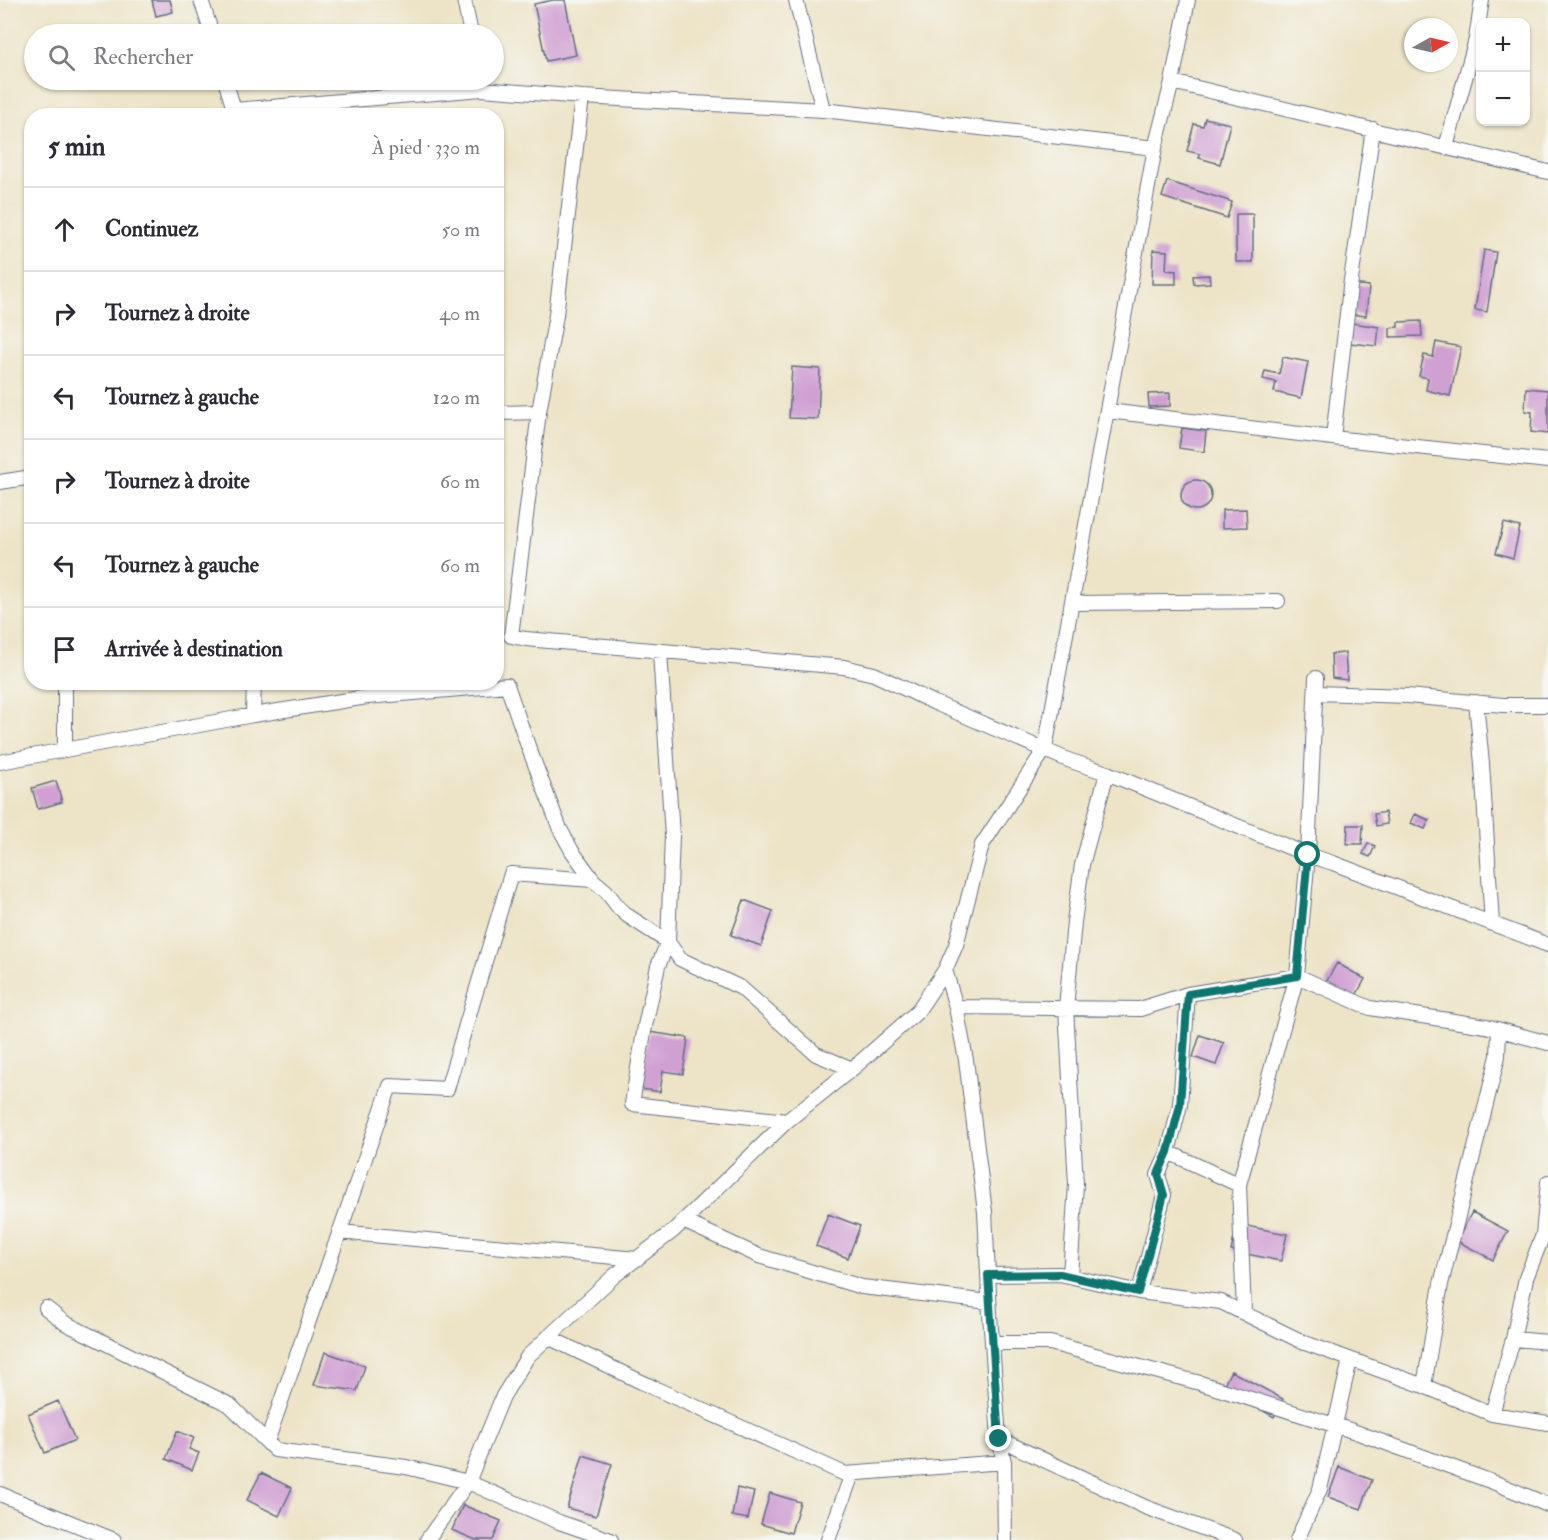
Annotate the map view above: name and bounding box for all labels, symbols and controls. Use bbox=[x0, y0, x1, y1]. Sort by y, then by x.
north arrow bbox=[1404, 18, 1458, 72]
map controls bbox=[1476, 18, 1530, 126]
button: + bbox=[1476, 18, 1530, 72]
search box bbox=[24, 24, 504, 90]
icon: search bbox=[45, 41, 78, 74]
text: Rechercher bbox=[93, 43, 193, 71]
button: − bbox=[1476, 72, 1530, 126]
text: 5 min bbox=[48, 131, 105, 163]
text: À pied · 330 m bbox=[372, 135, 480, 160]
icon: ahead bbox=[48, 213, 81, 246]
text: Continuez bbox=[105, 215, 198, 243]
text: 50 m bbox=[441, 217, 480, 242]
icon: right bbox=[48, 297, 81, 330]
text: Tournez à droite bbox=[105, 299, 250, 327]
text: 40 m bbox=[439, 301, 480, 326]
icon: left bbox=[48, 381, 81, 414]
text: Tournez à gauche bbox=[105, 383, 259, 411]
text: 120 m bbox=[433, 385, 480, 410]
icon: right bbox=[48, 465, 81, 498]
text: Tournez à droite bbox=[105, 467, 250, 495]
text: 60 m bbox=[440, 469, 480, 494]
icon: left bbox=[48, 549, 81, 582]
text: Tournez à gauche bbox=[105, 551, 259, 579]
text: 60 m bbox=[440, 553, 480, 578]
icon: arrive bbox=[48, 633, 81, 666]
text: Arrivée à destination bbox=[105, 635, 283, 663]
route start bbox=[1294, 841, 1320, 867]
route end bbox=[985, 1425, 1011, 1451]

